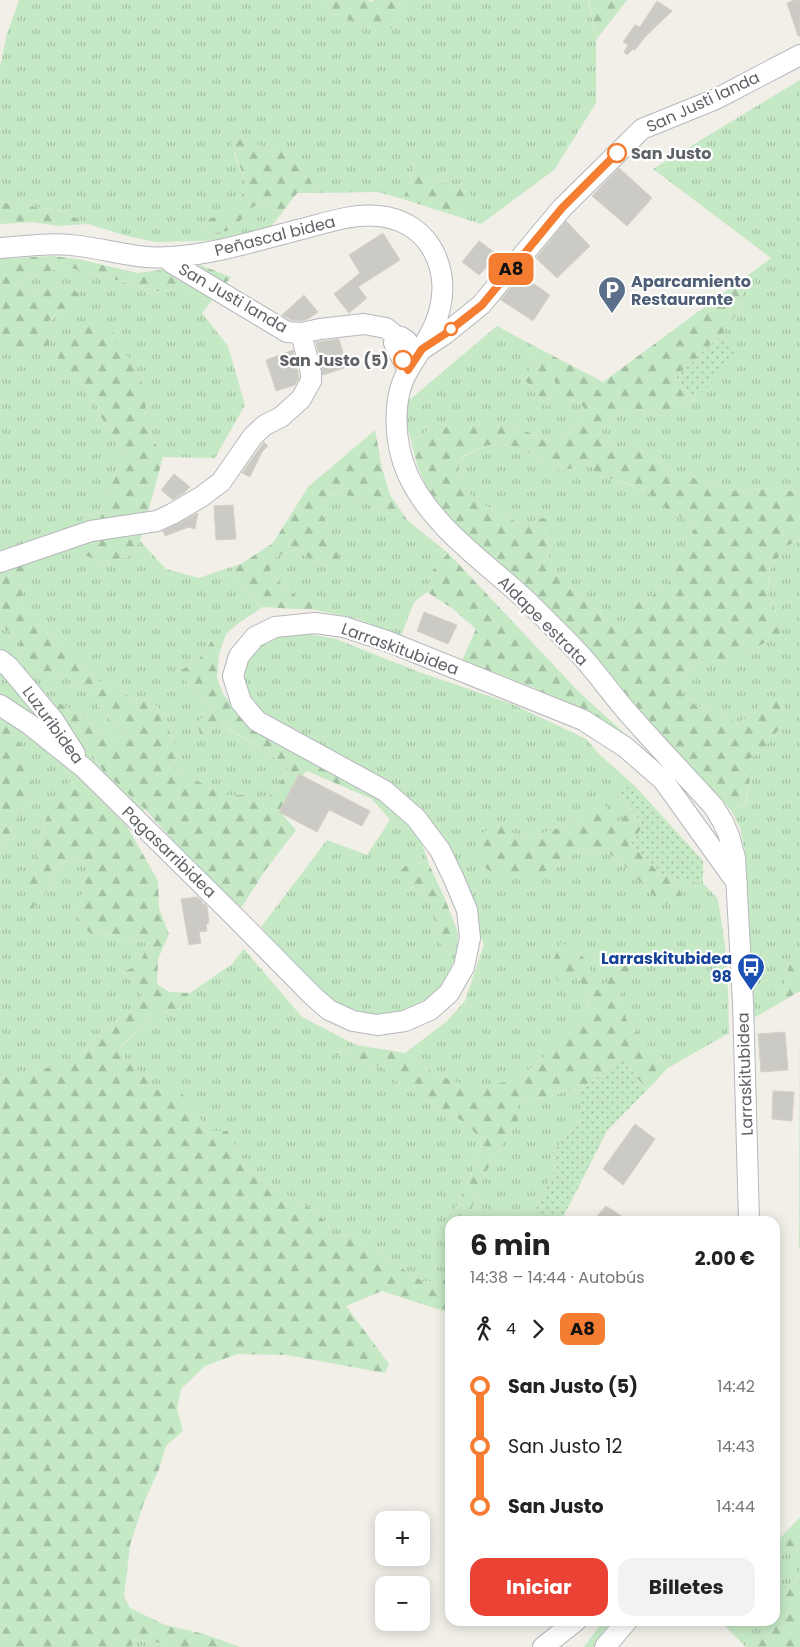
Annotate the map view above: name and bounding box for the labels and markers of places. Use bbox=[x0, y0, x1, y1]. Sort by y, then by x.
place label: San Justo bbox=[631, 142, 712, 165]
marker: San Justo bbox=[607, 143, 627, 163]
place label: Aparcamiento Restaurante bbox=[631, 270, 751, 311]
parking icon: Aparcamiento Restaurante bbox=[597, 275, 627, 314]
unlabelled marker bbox=[444, 322, 458, 336]
place label: San Justo (5) bbox=[279, 349, 389, 372]
marker: San Justo (5) bbox=[393, 350, 413, 370]
place label: Larraskitubidea 98 bbox=[601, 947, 732, 988]
bus stop icon: Larraskitubidea 98 bbox=[736, 952, 766, 991]

